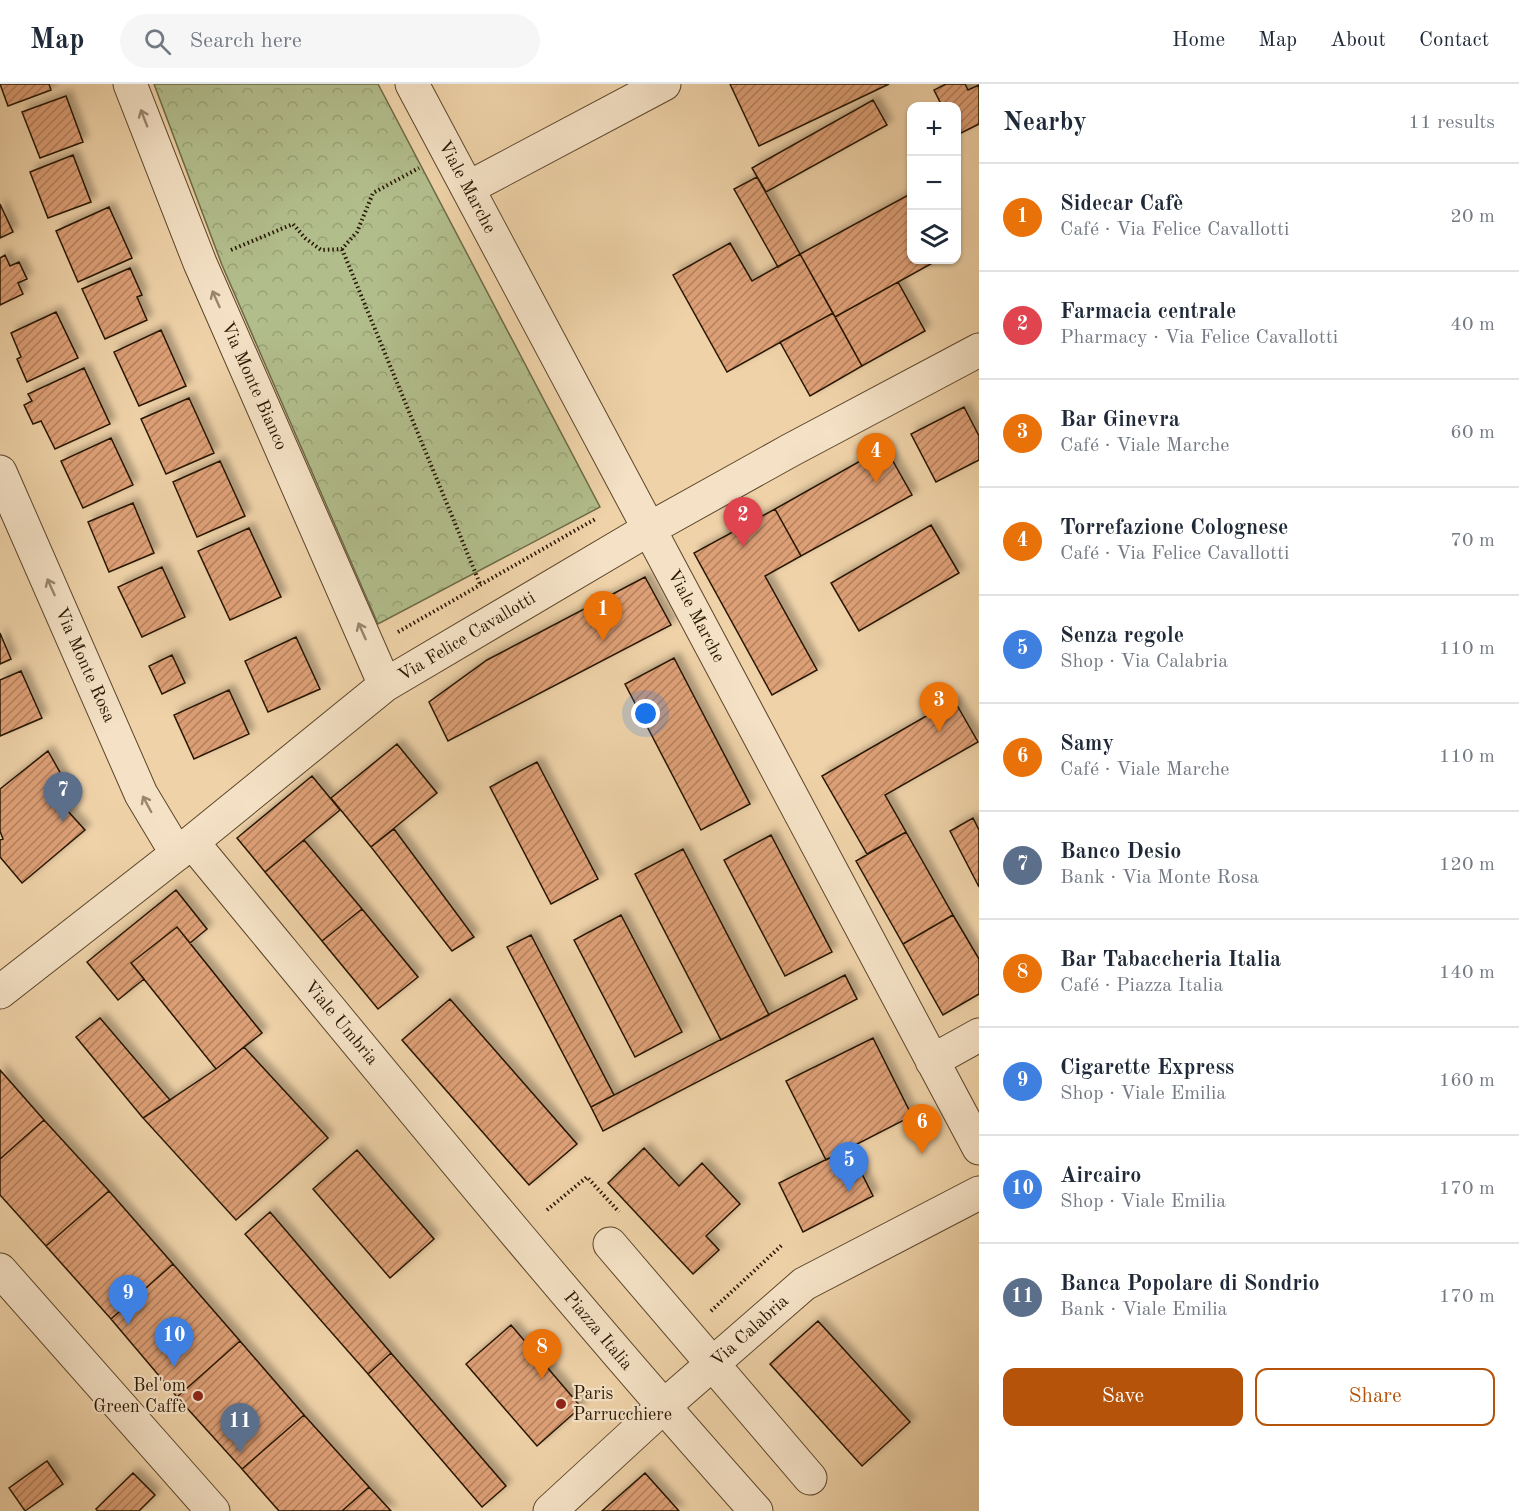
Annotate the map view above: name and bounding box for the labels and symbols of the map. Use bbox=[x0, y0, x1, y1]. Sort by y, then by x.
one-way arrow bbox=[137, 109, 148, 128]
street label: Viale Marche bbox=[435, 138, 499, 236]
one-way arrow bbox=[210, 290, 221, 308]
street label: Via Monte Bianco bbox=[218, 319, 290, 453]
pin: 4 bbox=[856, 434, 896, 483]
pin: 2 bbox=[724, 498, 762, 547]
street label: Viale Marche bbox=[664, 567, 728, 665]
one-way arrow bbox=[44, 578, 55, 596]
street label: Via Felice Cavallotti bbox=[395, 589, 539, 685]
pin: 1 bbox=[584, 592, 622, 641]
street label: Via Monte Rosa bbox=[52, 605, 118, 725]
one-way arrow bbox=[356, 622, 367, 640]
pin: 3 bbox=[920, 682, 958, 732]
your location bbox=[631, 699, 660, 728]
pin: 7 bbox=[44, 772, 82, 822]
one-way arrow bbox=[141, 795, 152, 813]
street label: Viale Umbria bbox=[301, 977, 381, 1069]
pin: 6 bbox=[902, 1104, 942, 1154]
pin: 5 bbox=[830, 1142, 868, 1192]
pin: 9 bbox=[108, 1276, 148, 1325]
street label: Piazza Italia bbox=[560, 1288, 636, 1374]
street label: Via Calabria bbox=[708, 1292, 792, 1370]
pin: 10 bbox=[154, 1318, 194, 1367]
pin: 8 bbox=[522, 1330, 562, 1379]
place label: Bel'om Green Caffè bbox=[93, 1377, 186, 1416]
place label: Paris Parrucchiere bbox=[573, 1385, 672, 1424]
marker: Bel'om Green Caffè bbox=[191, 1389, 205, 1403]
marker: Paris Parrucchiere bbox=[554, 1397, 568, 1411]
pin: 11 bbox=[220, 1404, 260, 1453]

